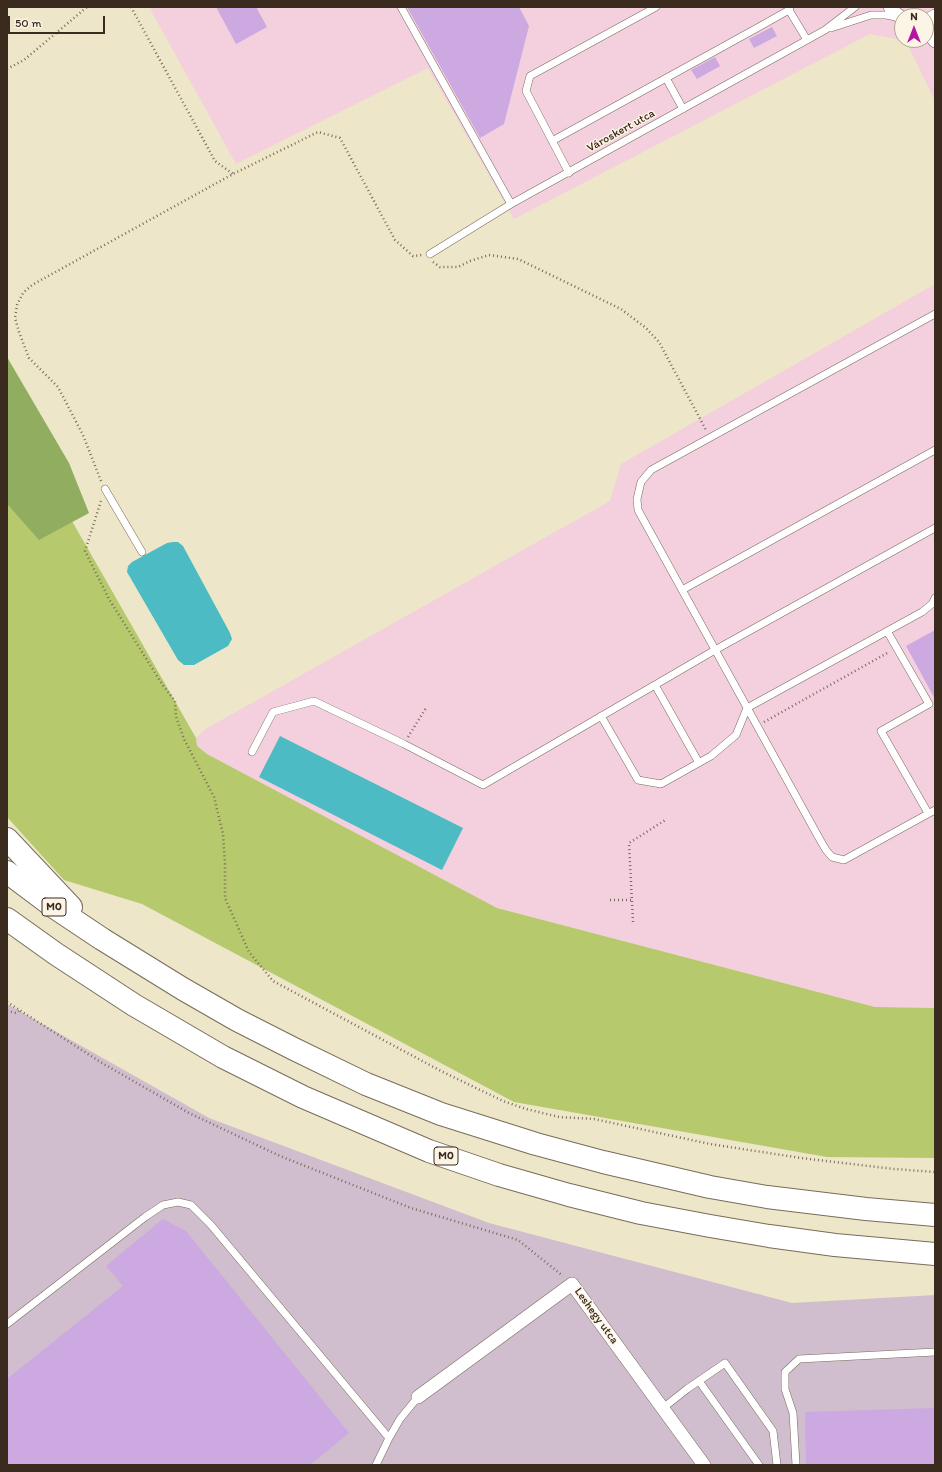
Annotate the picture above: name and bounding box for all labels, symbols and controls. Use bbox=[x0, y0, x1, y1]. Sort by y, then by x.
scale bar bbox=[10, 8, 107, 34]
north arrow bbox=[894, 8, 934, 48]
text: N bbox=[910, 10, 918, 23]
text: 50 m bbox=[15, 16, 41, 30]
street label: Városkert utca bbox=[585, 106, 657, 156]
road number: M0 bbox=[42, 898, 66, 916]
road number: M0 bbox=[434, 1147, 458, 1165]
street label: Leshegy utca bbox=[571, 1285, 621, 1347]

